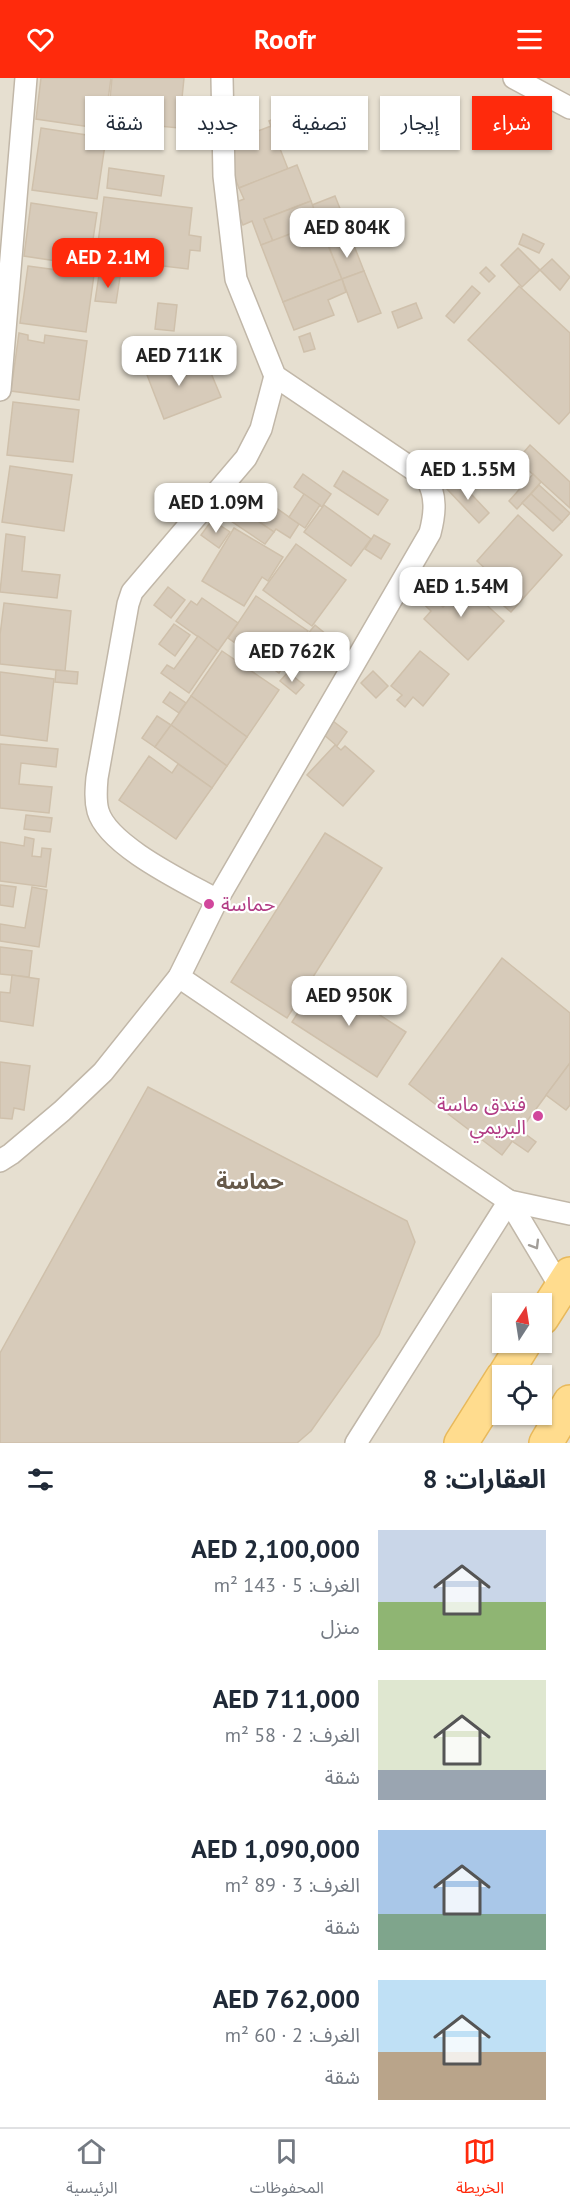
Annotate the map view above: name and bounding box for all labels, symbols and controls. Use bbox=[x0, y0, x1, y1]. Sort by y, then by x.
text: Roofr bbox=[254, 22, 316, 56]
icon: heart bbox=[24, 23, 57, 56]
icon: menu bbox=[513, 23, 546, 56]
chip: شقة bbox=[85, 96, 164, 150]
chip: جديد bbox=[176, 96, 259, 150]
chip: تصفية bbox=[271, 96, 368, 150]
chip: إيجار bbox=[380, 96, 460, 150]
chip: شراء bbox=[472, 96, 552, 150]
pin: AED 804K bbox=[285, 208, 409, 259]
text: AED 804K bbox=[304, 214, 390, 240]
pin: AED 2.1M bbox=[46, 238, 170, 289]
text: AED 2.1M bbox=[66, 244, 150, 270]
pin: AED 711K bbox=[117, 336, 241, 387]
text: AED 711K bbox=[136, 342, 222, 368]
pin: AED 1.55M bbox=[399, 450, 537, 501]
text: AED 1.55M bbox=[420, 456, 516, 482]
pin: AED 1.09M bbox=[147, 483, 285, 534]
text: AED 1.09M bbox=[168, 489, 264, 515]
pin: AED 1.54M bbox=[392, 567, 530, 618]
text: AED 1.54M bbox=[413, 573, 509, 599]
pin: AED 762K bbox=[230, 632, 354, 683]
text: AED 762K bbox=[249, 638, 335, 664]
place label: حماسة bbox=[221, 891, 276, 917]
marker: حماسة bbox=[202, 897, 216, 911]
pin: AED 950K bbox=[287, 976, 411, 1027]
text: AED 950K bbox=[306, 982, 392, 1008]
place label: فندق ماسة البريمي bbox=[437, 1091, 526, 1143]
marker: فندق ماسة البريمي bbox=[531, 1109, 545, 1123]
district label: حماسة bbox=[216, 1167, 284, 1195]
one-way arrow bbox=[528, 1239, 539, 1249]
north arrow bbox=[492, 1293, 552, 1353]
map controls bbox=[492, 1293, 552, 1425]
button: locate bbox=[492, 1365, 552, 1425]
text: العقارات: 8 bbox=[423, 1462, 546, 1495]
icon: filters bbox=[24, 1463, 57, 1496]
text: AED 2,100,000 bbox=[191, 1532, 360, 1565]
icon: home bbox=[426, 1554, 498, 1626]
text: الغرف: 5 · 143 m² bbox=[214, 1572, 360, 1598]
text: منزل bbox=[321, 1614, 360, 1640]
text: AED 711,000 bbox=[213, 1682, 360, 1715]
icon: home bbox=[426, 1704, 498, 1776]
text: الغرف: 2 · 58 m² bbox=[225, 1722, 360, 1748]
text: شقة bbox=[325, 1764, 360, 1790]
text: AED 1,090,000 bbox=[191, 1832, 360, 1865]
icon: home bbox=[426, 1854, 498, 1926]
text: الغرف: 3 · 89 m² bbox=[225, 1872, 360, 1898]
text: شقة bbox=[325, 1914, 360, 1940]
text: AED 762,000 bbox=[213, 1982, 360, 2015]
icon: home bbox=[426, 2004, 498, 2076]
text: الغرف: 2 · 60 m² bbox=[225, 2022, 360, 2048]
text: شقة bbox=[325, 2064, 360, 2090]
tab: الرئيسية bbox=[66, 2135, 118, 2205]
tab: المحفوظات bbox=[250, 2135, 324, 2205]
tab: الخريطة bbox=[456, 2135, 504, 2205]

